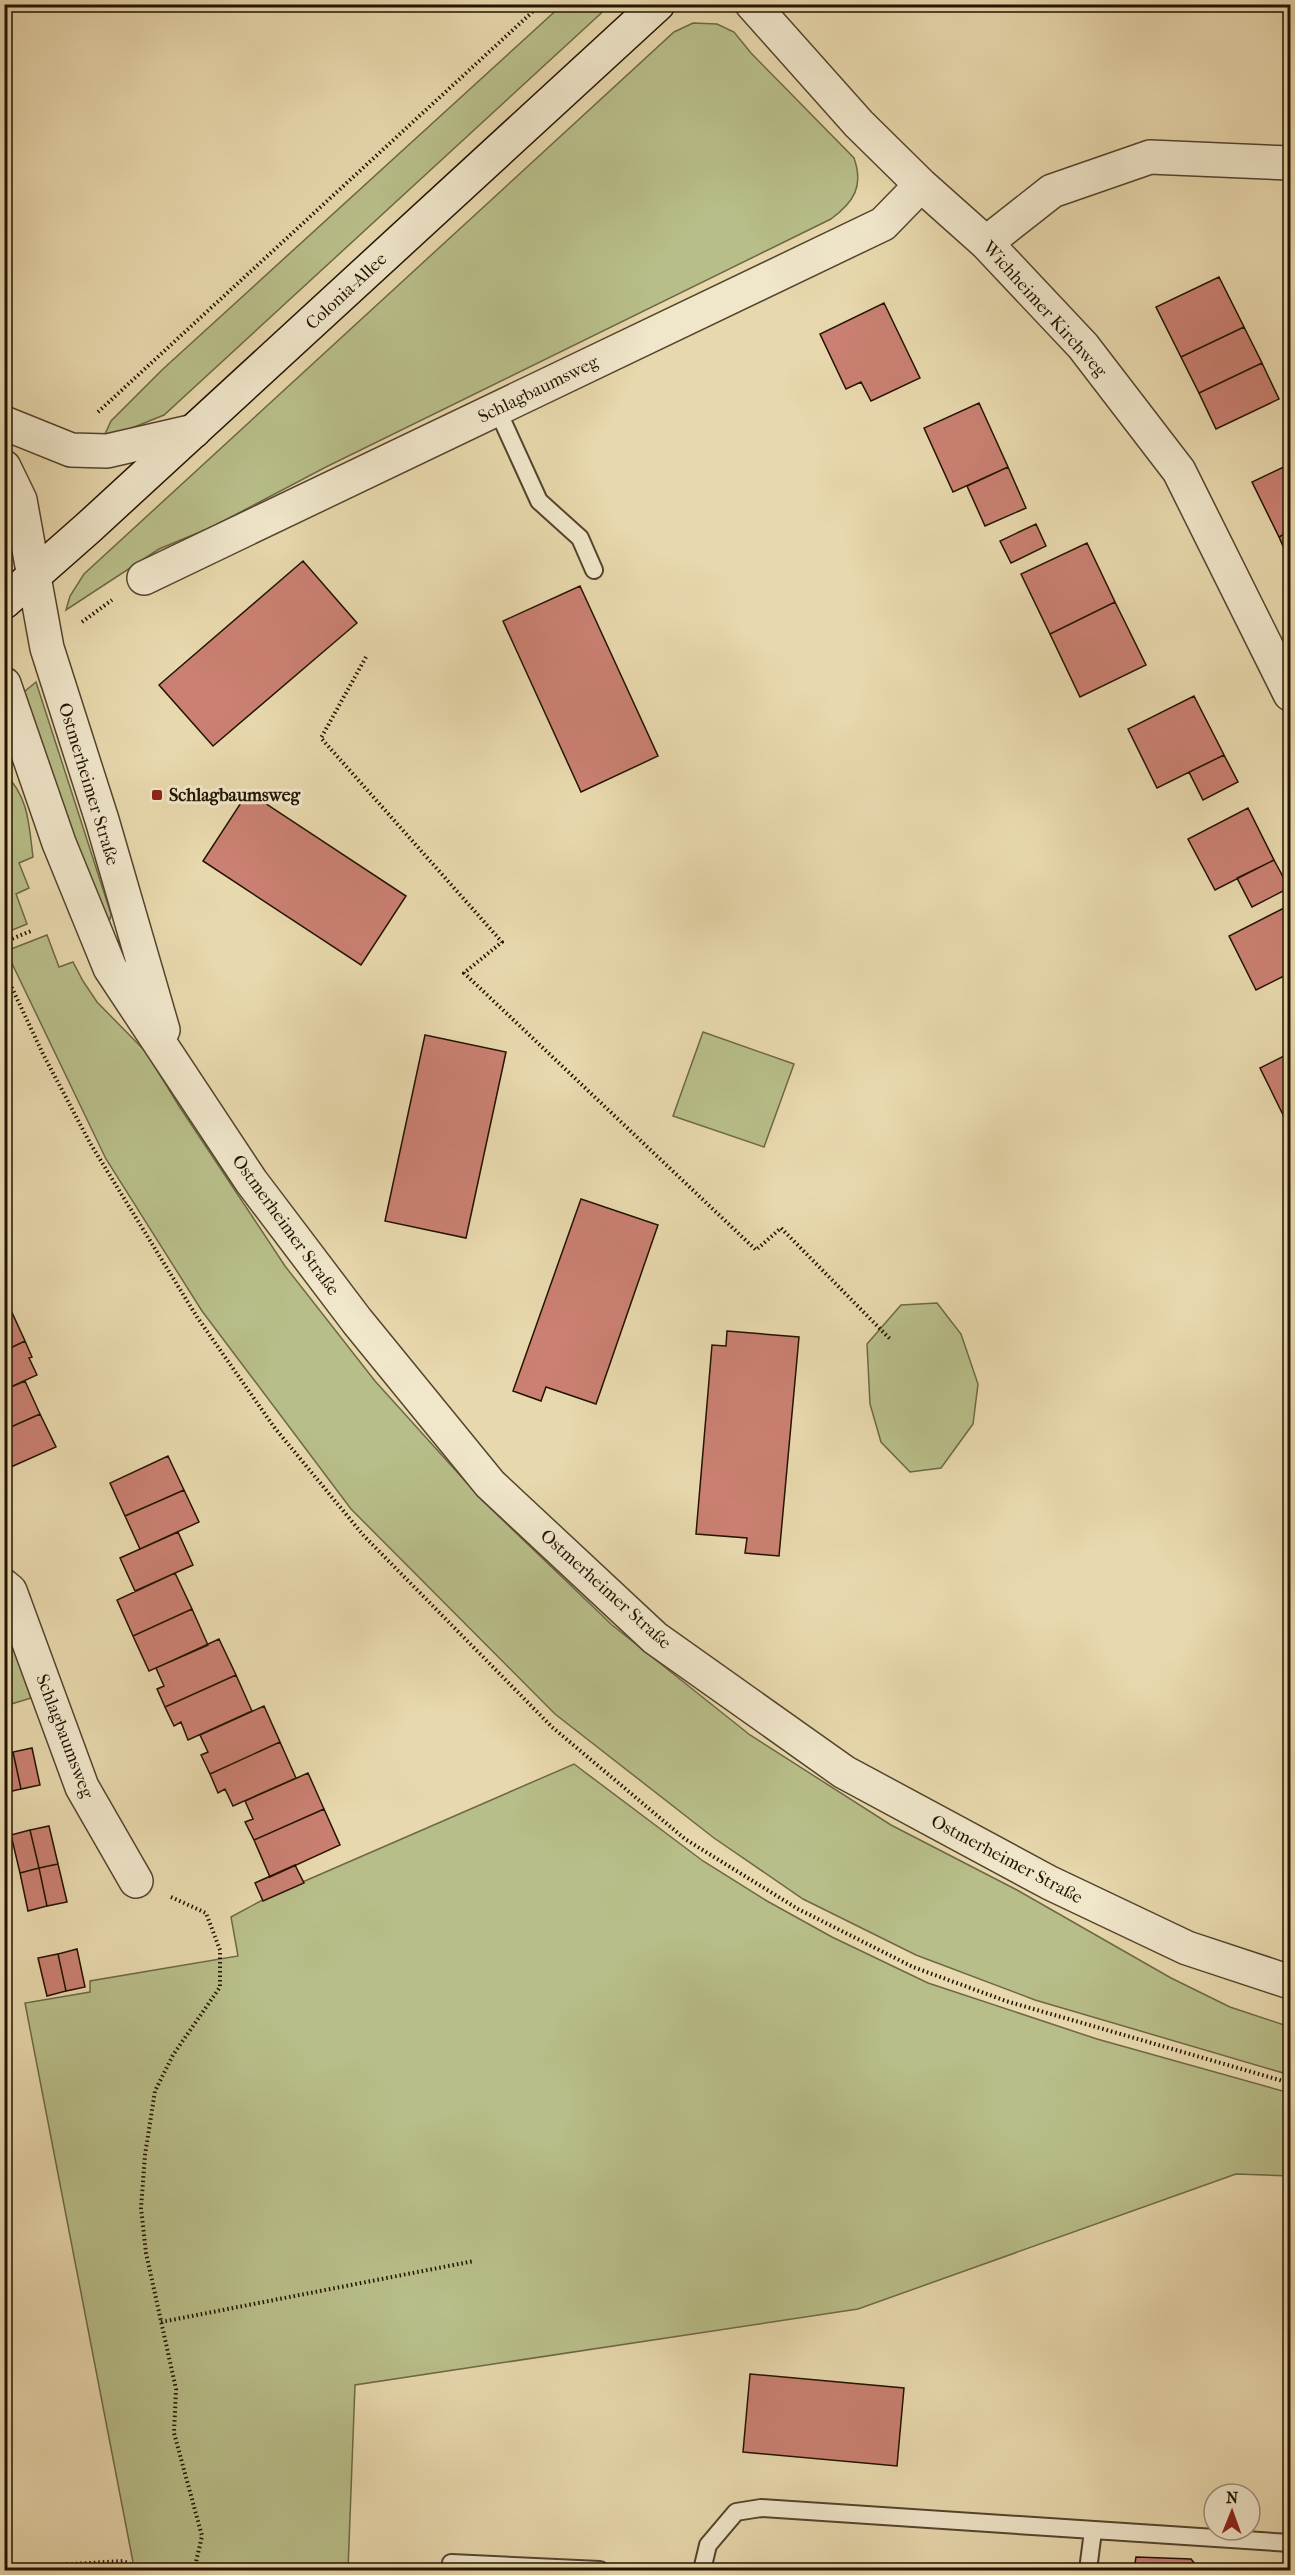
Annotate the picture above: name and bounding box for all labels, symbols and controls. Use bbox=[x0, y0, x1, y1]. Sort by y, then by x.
street label: Wichheimer Kirchweg bbox=[977, 236, 1111, 382]
street label: Colonia-Allee bbox=[302, 248, 391, 334]
street label: Schlagbaumsweg bbox=[475, 351, 602, 428]
street label: Ostmerheimer Straße bbox=[54, 700, 123, 868]
place label: Schlagbaumsweg bbox=[169, 785, 302, 806]
marker: Schlagbaumsweg bbox=[150, 788, 164, 802]
street label: Ostmerheimer Straße bbox=[228, 1151, 344, 1300]
street label: Ostmerheimer Straße bbox=[536, 1525, 675, 1654]
street label: Schlagbaumsweg bbox=[31, 1671, 98, 1802]
street label: Ostmerheimer Straße bbox=[927, 1811, 1086, 1908]
north arrow bbox=[1202, 2482, 1262, 2542]
text: N bbox=[1226, 2488, 1239, 2507]

